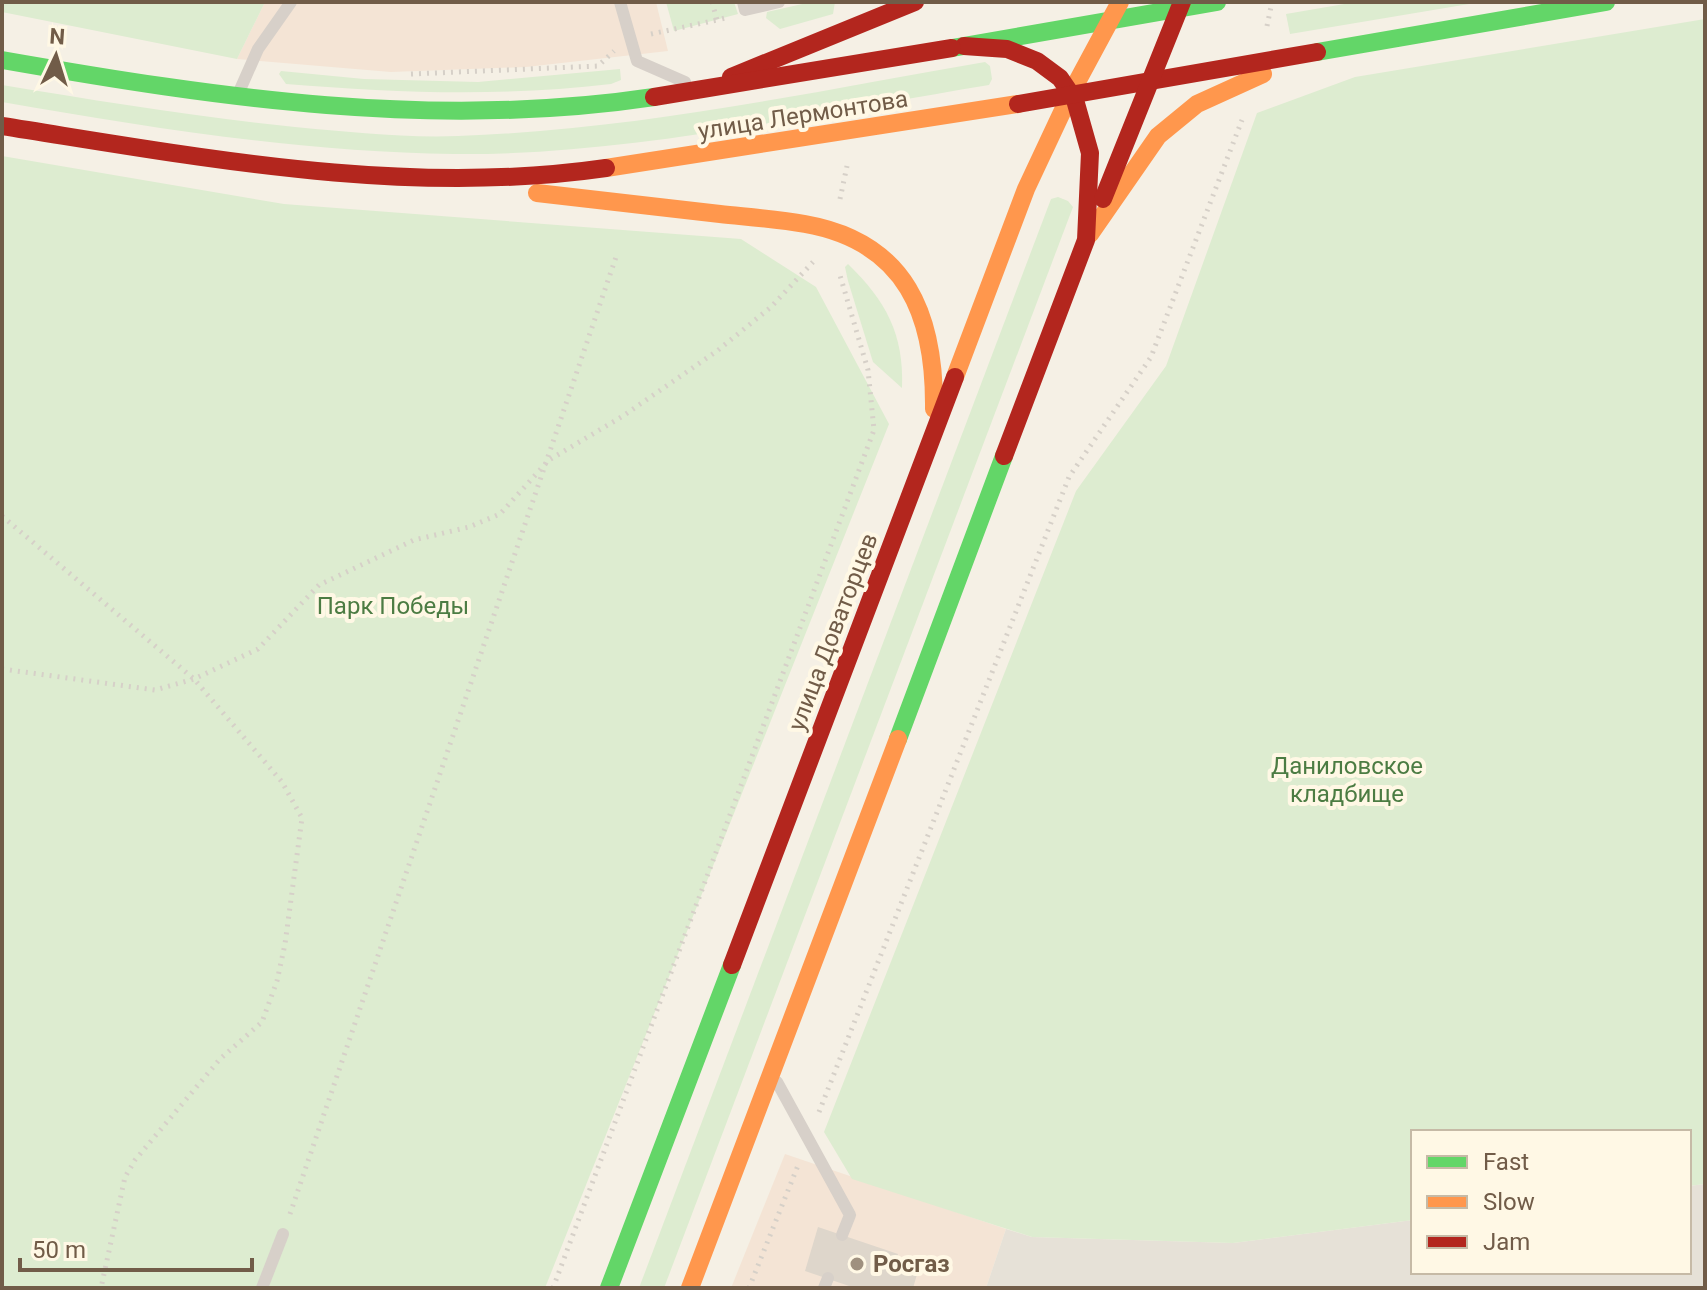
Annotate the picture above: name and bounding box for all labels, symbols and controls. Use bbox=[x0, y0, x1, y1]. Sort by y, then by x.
north arrow bbox=[16, 16, 96, 96]
text: N bbox=[49, 24, 66, 50]
street label: улица Лермонтова bbox=[696, 85, 910, 145]
street label: улица Доваторцев bbox=[782, 529, 884, 735]
park label: Парк Победы bbox=[317, 592, 469, 620]
park label: Даниловское кладбище bbox=[1271, 752, 1423, 808]
legend bbox=[1411, 1130, 1691, 1274]
text: Fast bbox=[1483, 1148, 1529, 1176]
text: Slow bbox=[1483, 1188, 1535, 1216]
scale bar bbox=[20, 1222, 252, 1272]
text: Jam bbox=[1483, 1228, 1530, 1256]
text: 50 m bbox=[32, 1236, 86, 1264]
place label: Росгаз bbox=[873, 1250, 950, 1278]
marker: Росгаз bbox=[848, 1255, 866, 1273]

